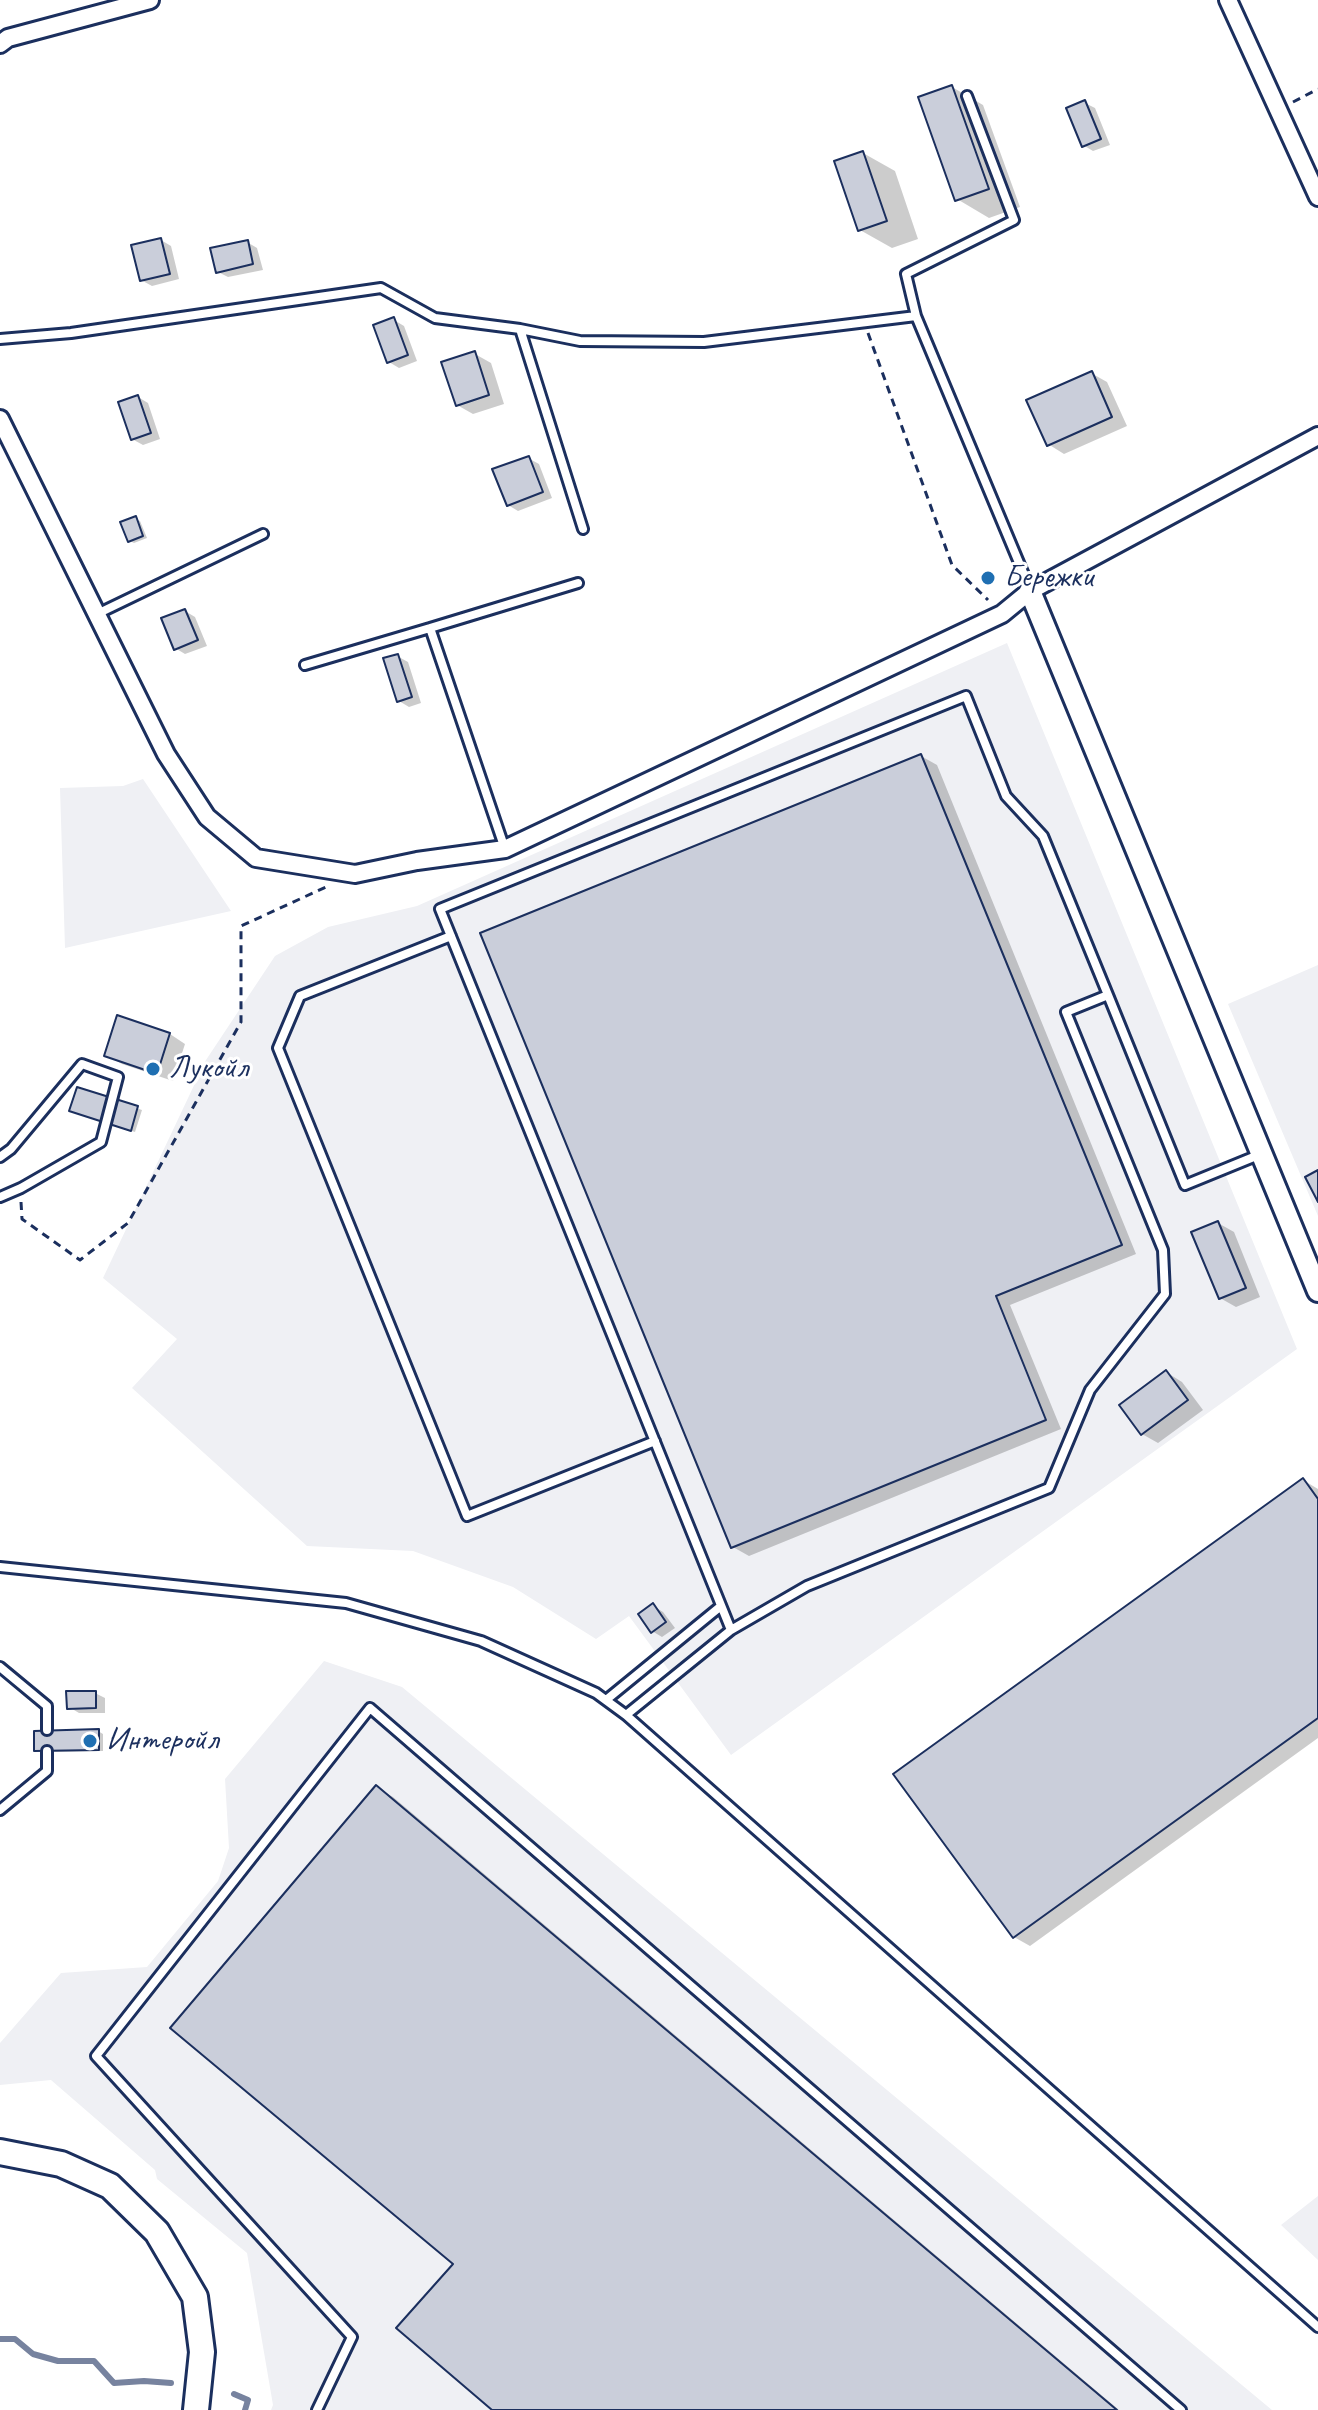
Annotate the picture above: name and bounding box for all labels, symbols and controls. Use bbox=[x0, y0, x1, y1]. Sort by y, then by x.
place label: Бережки bbox=[1004, 559, 1093, 597]
marker: Бережки bbox=[979, 569, 997, 587]
place label: Лукойл bbox=[169, 1050, 248, 1088]
marker: Лукойл bbox=[144, 1060, 162, 1078]
place label: Интеройл bbox=[106, 1722, 218, 1760]
marker: Интеройл bbox=[81, 1732, 99, 1750]

